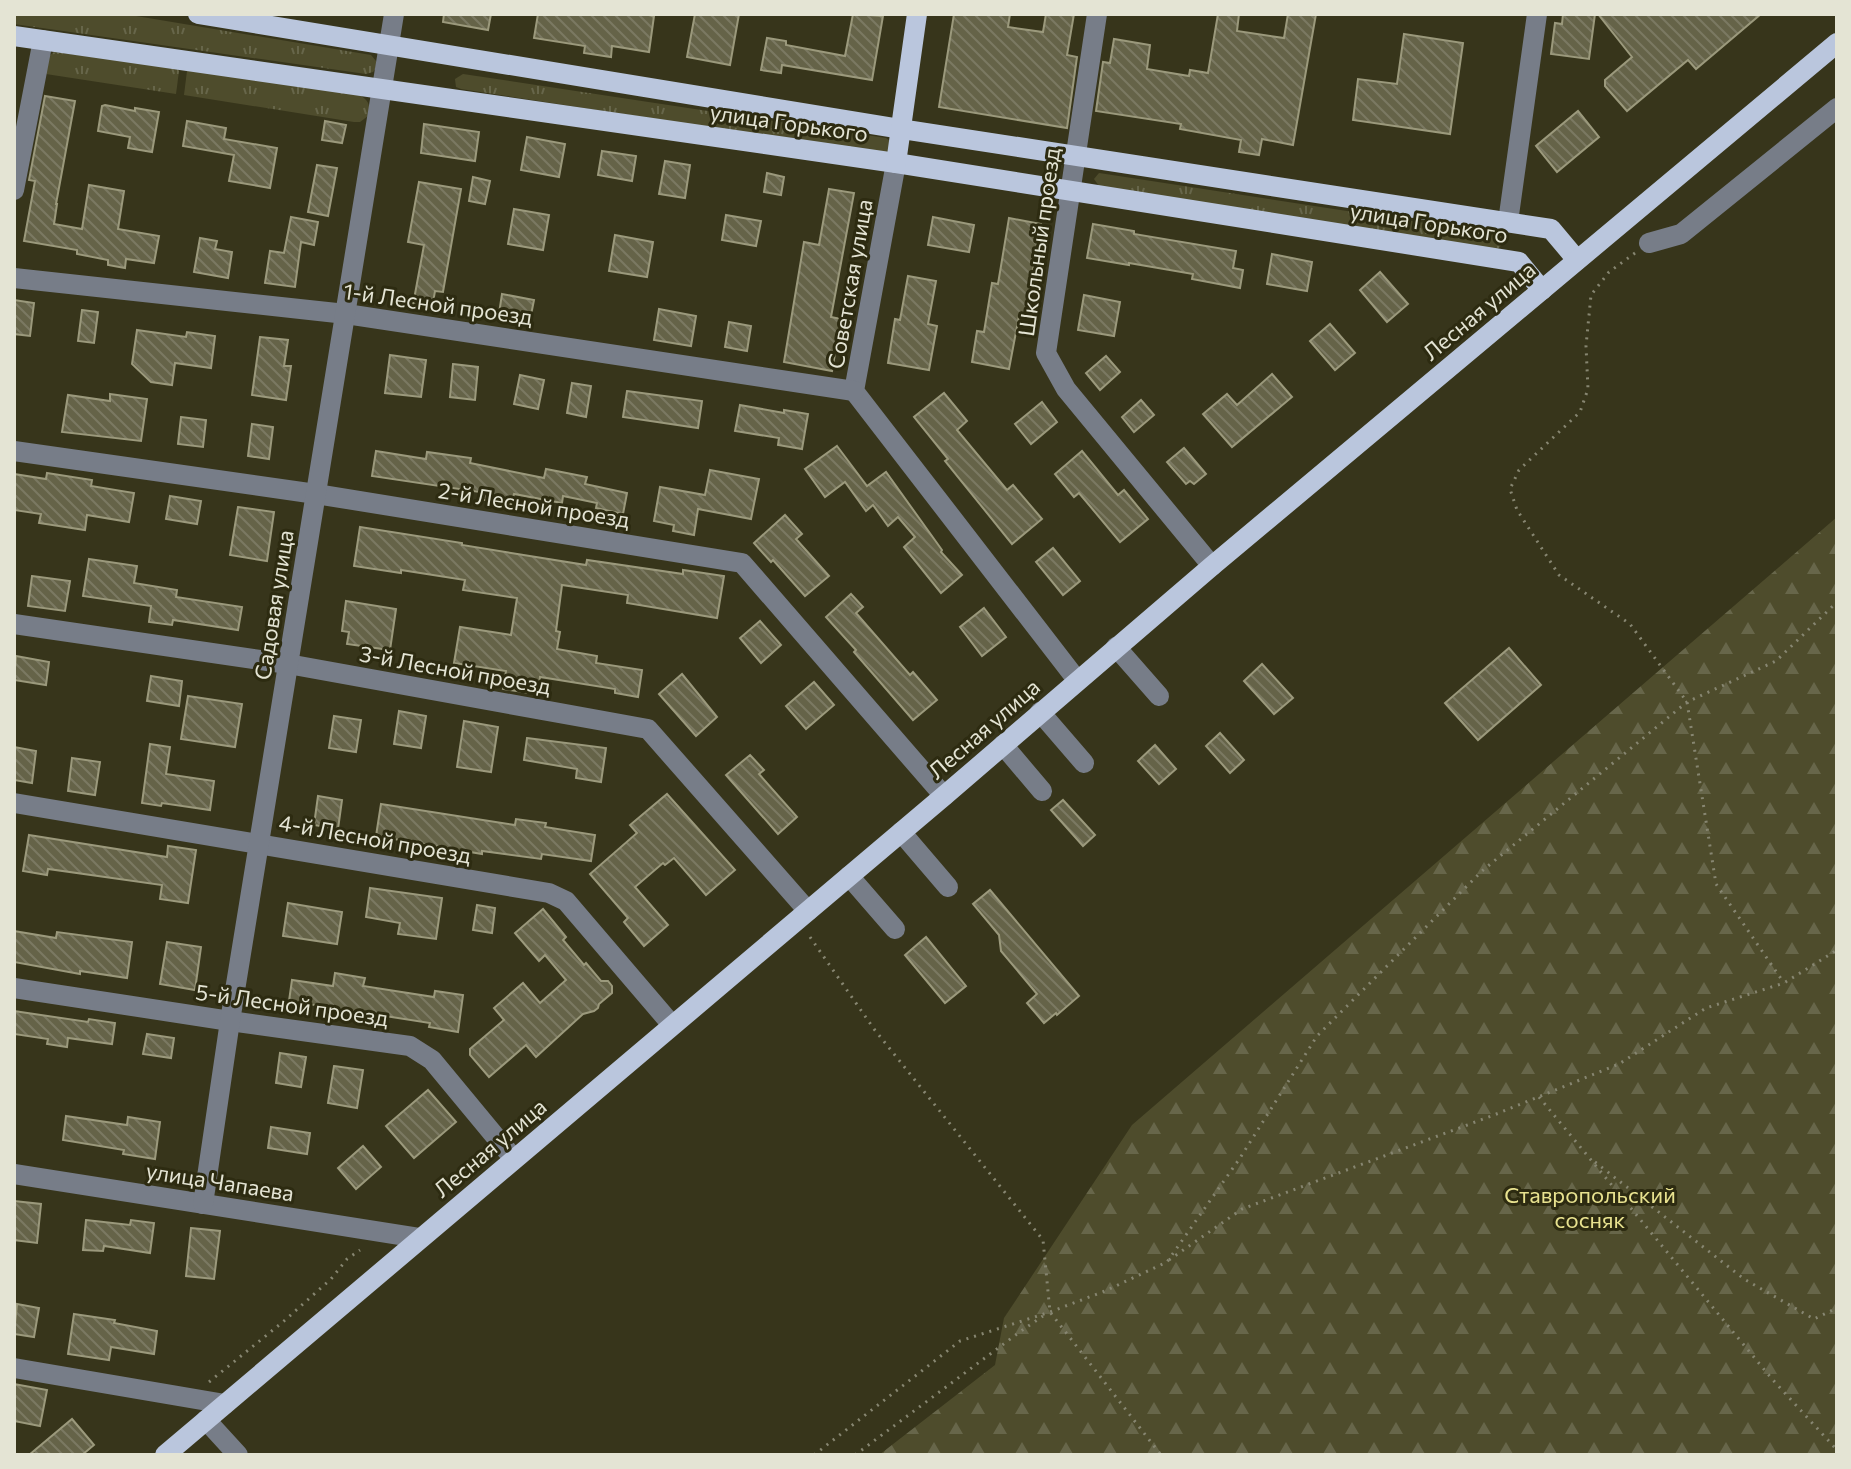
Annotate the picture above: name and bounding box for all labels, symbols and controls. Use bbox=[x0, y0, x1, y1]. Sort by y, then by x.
street label: улица Горького bbox=[708, 98, 870, 147]
street label: Школьный проезд bbox=[1012, 146, 1065, 338]
street label: Советская улица bbox=[821, 197, 878, 371]
street label: улица Горького bbox=[1348, 197, 1510, 248]
street label: Лесная улица bbox=[1417, 256, 1541, 366]
street label: 1-й Лесной проезд bbox=[342, 277, 534, 330]
street label: 2-й Лесной проезд bbox=[436, 476, 632, 533]
street label: Садовая улица bbox=[248, 528, 299, 682]
street label: 3-й Лесной проезд bbox=[357, 639, 553, 700]
street label: Лесная улица bbox=[922, 673, 1045, 784]
street label: 4-й Лесной проезд bbox=[277, 808, 473, 869]
street label: 5-й Лесной проезд bbox=[194, 978, 390, 1031]
street label: Лесная улица bbox=[428, 1093, 552, 1203]
street label: улица Чапаева bbox=[144, 1156, 296, 1207]
park label: Ставропольский сосняк bbox=[1504, 1181, 1676, 1233]

